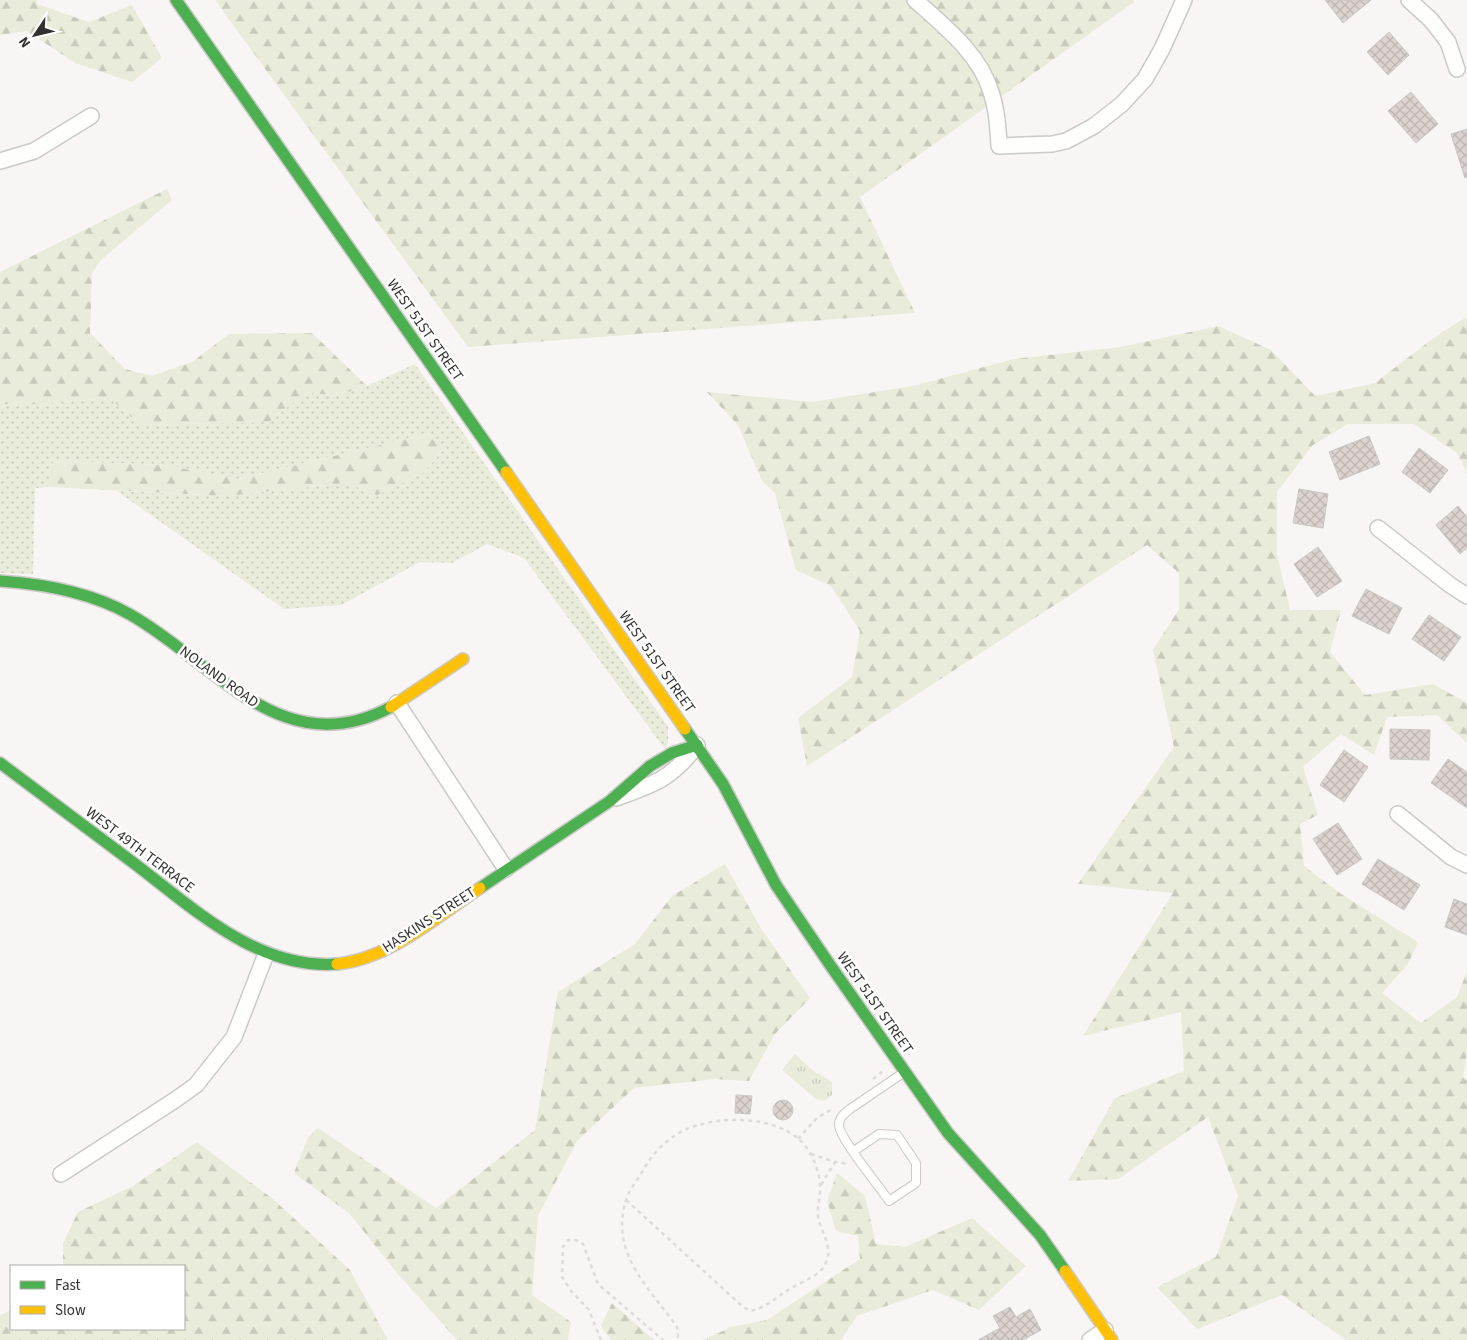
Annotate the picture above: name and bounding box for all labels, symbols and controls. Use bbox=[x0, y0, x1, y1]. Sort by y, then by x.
north arrow bbox=[10, 10, 60, 60]
text: N bbox=[14, 32, 36, 51]
street label: WEST 51ST STREET bbox=[382, 275, 468, 385]
street label: WEST 51ST STREET bbox=[614, 607, 700, 717]
street label: NOLAND ROAD bbox=[175, 641, 263, 713]
street label: WEST 49TH TERRACE bbox=[81, 802, 199, 898]
street label: HASKINS STREET bbox=[378, 882, 480, 958]
street label: WEST 51ST STREET bbox=[832, 948, 918, 1058]
legend bbox=[10, 1265, 185, 1330]
text: Fast bbox=[55, 1275, 81, 1296]
text: Slow bbox=[55, 1300, 86, 1321]

